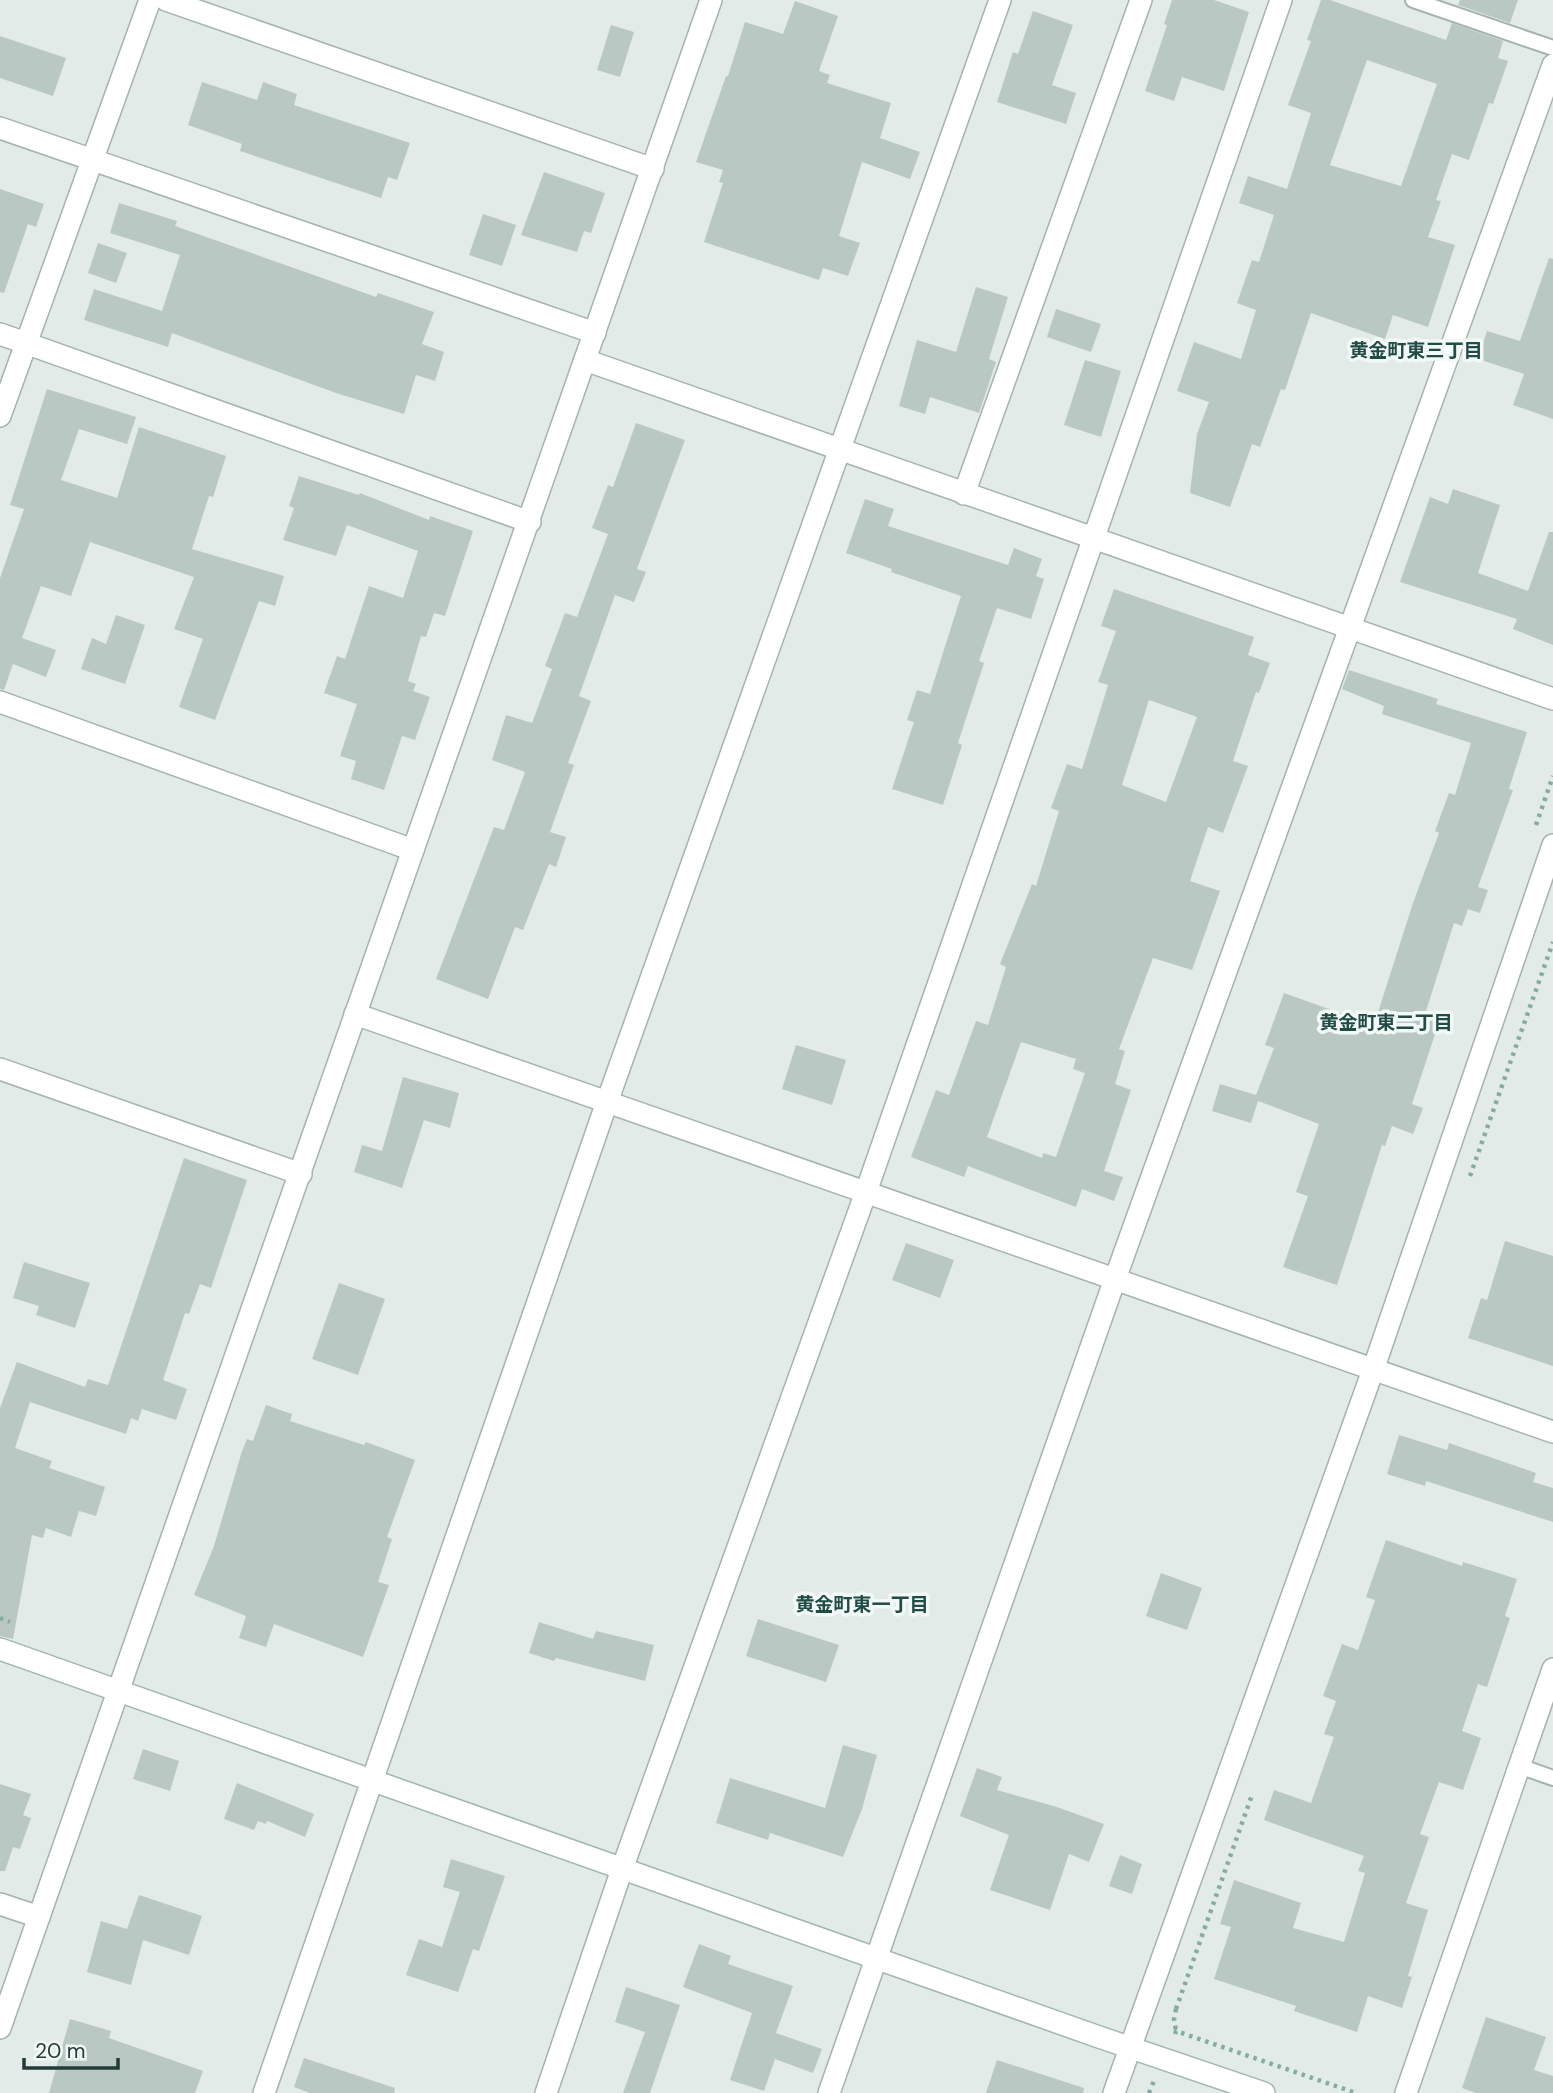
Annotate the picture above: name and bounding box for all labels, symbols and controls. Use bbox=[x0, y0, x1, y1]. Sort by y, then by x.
district label: 黄金町東三丁目 bbox=[1349, 338, 1483, 363]
district label: 黄金町東二丁目 bbox=[1319, 1010, 1453, 1035]
district label: 黄金町東一丁目 bbox=[795, 1592, 929, 1617]
scale bar bbox=[24, 2026, 119, 2070]
text: 20 m bbox=[35, 2037, 86, 2065]

